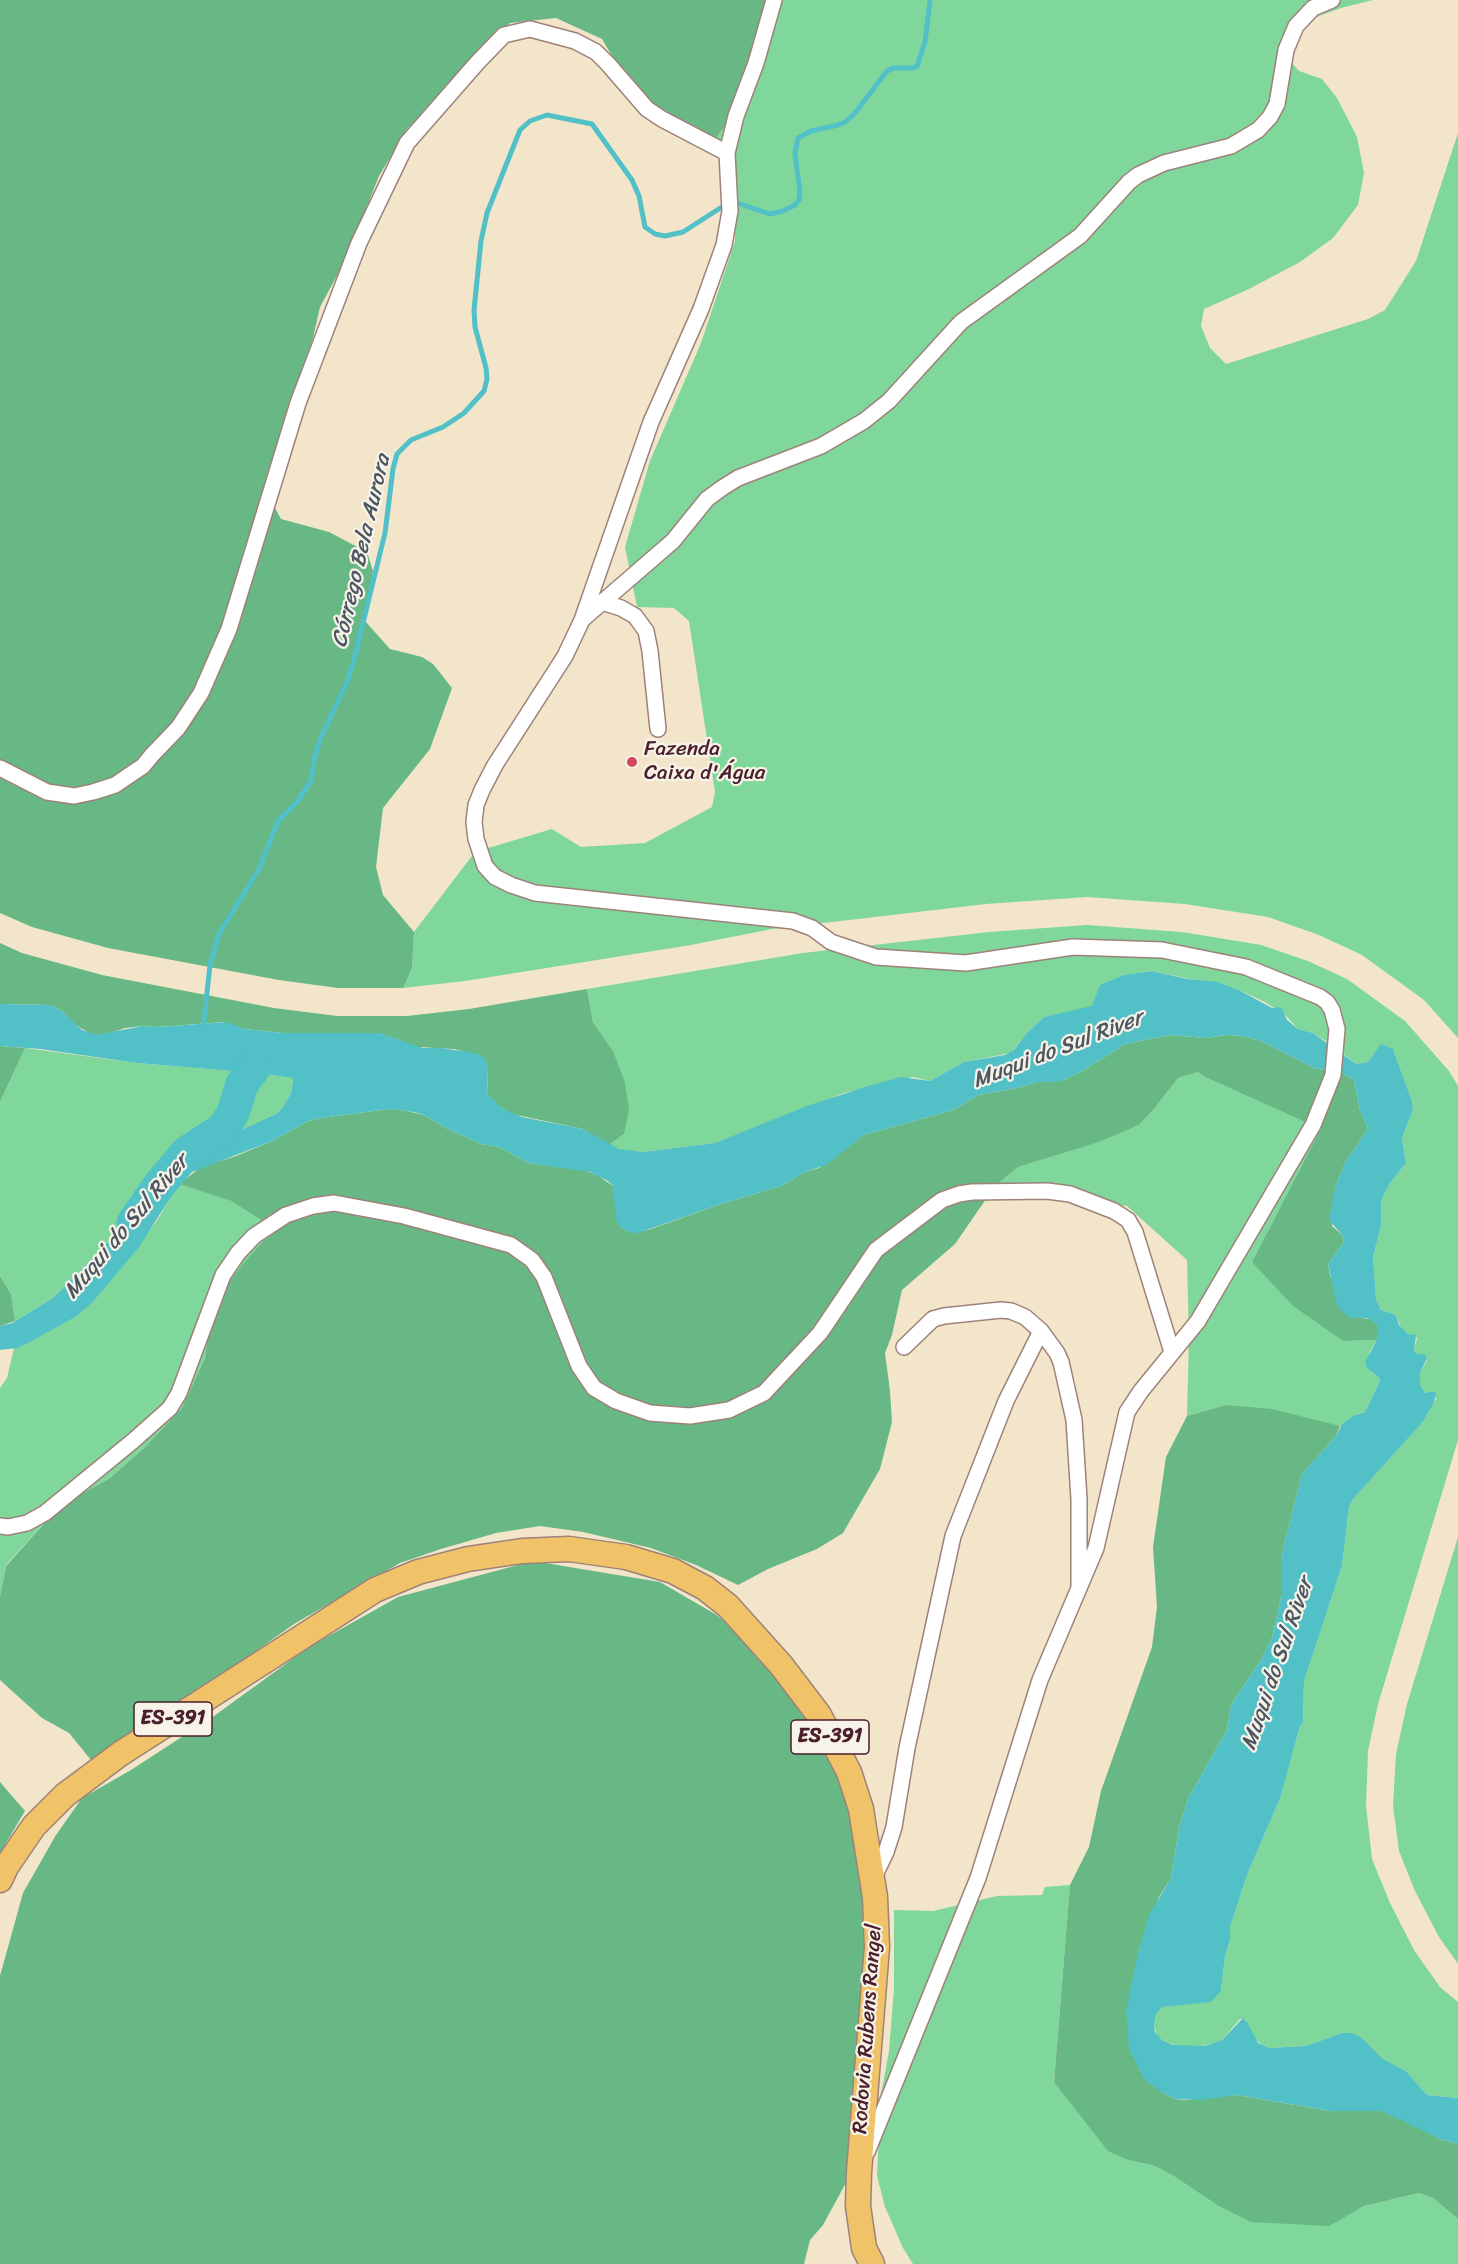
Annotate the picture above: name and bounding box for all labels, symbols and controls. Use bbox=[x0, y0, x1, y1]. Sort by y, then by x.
water label: Córrego Bela Aurora bbox=[327, 452, 397, 650]
place label: Fazenda Caixa d'Água bbox=[644, 737, 765, 787]
marker: Fazenda Caixa d'Água bbox=[625, 755, 639, 769]
water label: Muqui do Sul River bbox=[969, 1005, 1147, 1095]
water label: Muqui do Sul River bbox=[59, 1150, 195, 1304]
water label: Muqui do Sul River bbox=[1236, 1575, 1320, 1753]
road number: ES-391 bbox=[134, 1702, 212, 1736]
road number: ES-391 bbox=[791, 1720, 869, 1754]
street label: Rodovia Rubens Rangel bbox=[848, 1923, 888, 2135]

